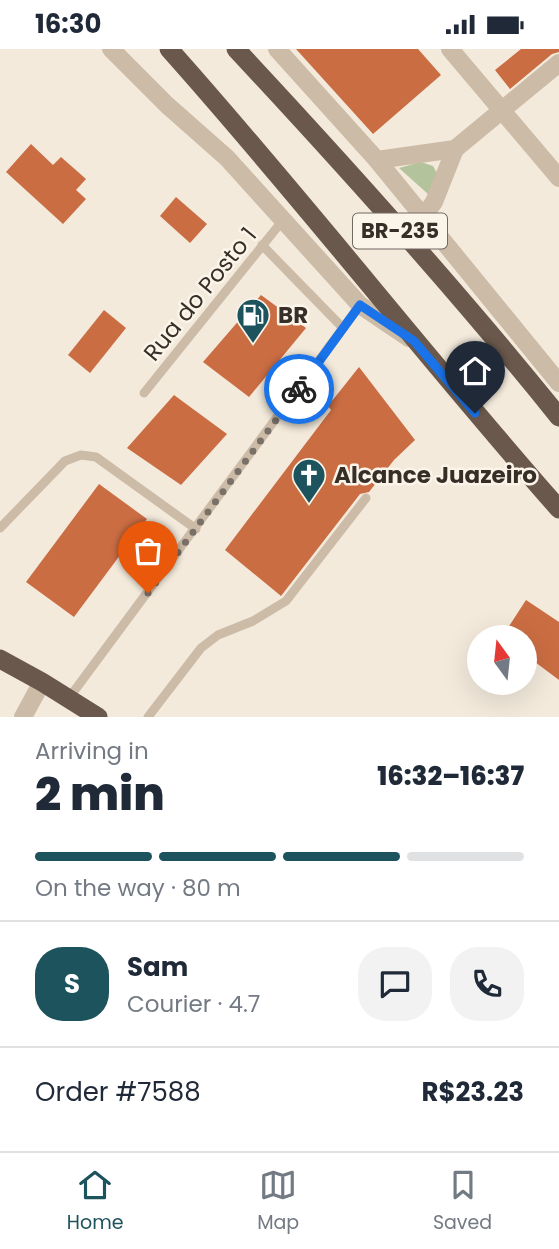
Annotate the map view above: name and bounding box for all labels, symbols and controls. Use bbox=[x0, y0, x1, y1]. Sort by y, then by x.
text: 16:30 bbox=[35, 6, 101, 42]
road number: BR-235 bbox=[353, 213, 447, 249]
street label: Rua do Posto 1 bbox=[136, 220, 264, 368]
fuel station icon: BR bbox=[234, 296, 272, 345]
place label: BR bbox=[278, 299, 308, 331]
pin bbox=[445, 341, 505, 413]
icon: home bbox=[456, 352, 494, 390]
courier bbox=[264, 354, 334, 424]
icon: bike bbox=[280, 370, 318, 408]
church icon: Alcance Juazeiro bbox=[290, 456, 328, 505]
place label: Alcance Juazeiro bbox=[334, 459, 537, 491]
pin bbox=[118, 521, 178, 593]
icon: bag bbox=[129, 532, 167, 570]
north arrow bbox=[467, 625, 537, 695]
map controls bbox=[467, 625, 537, 695]
text: Arriving in bbox=[35, 735, 149, 767]
text: 16:32–16:37 bbox=[377, 758, 524, 794]
text: 2 min bbox=[35, 762, 165, 826]
text: On the way · 80 m bbox=[35, 872, 241, 904]
button: chat bbox=[358, 947, 432, 1021]
button: phone bbox=[450, 947, 524, 1021]
text: Sam bbox=[127, 949, 188, 985]
text: S bbox=[64, 966, 80, 1002]
text: Courier · 4.7 bbox=[127, 988, 260, 1020]
text: Order #7588 bbox=[35, 1074, 201, 1110]
text: R$23.23 bbox=[421, 1074, 524, 1110]
tab: Home bbox=[67, 1166, 124, 1237]
tab: Map bbox=[257, 1166, 299, 1237]
tab: Saved bbox=[433, 1166, 492, 1237]

